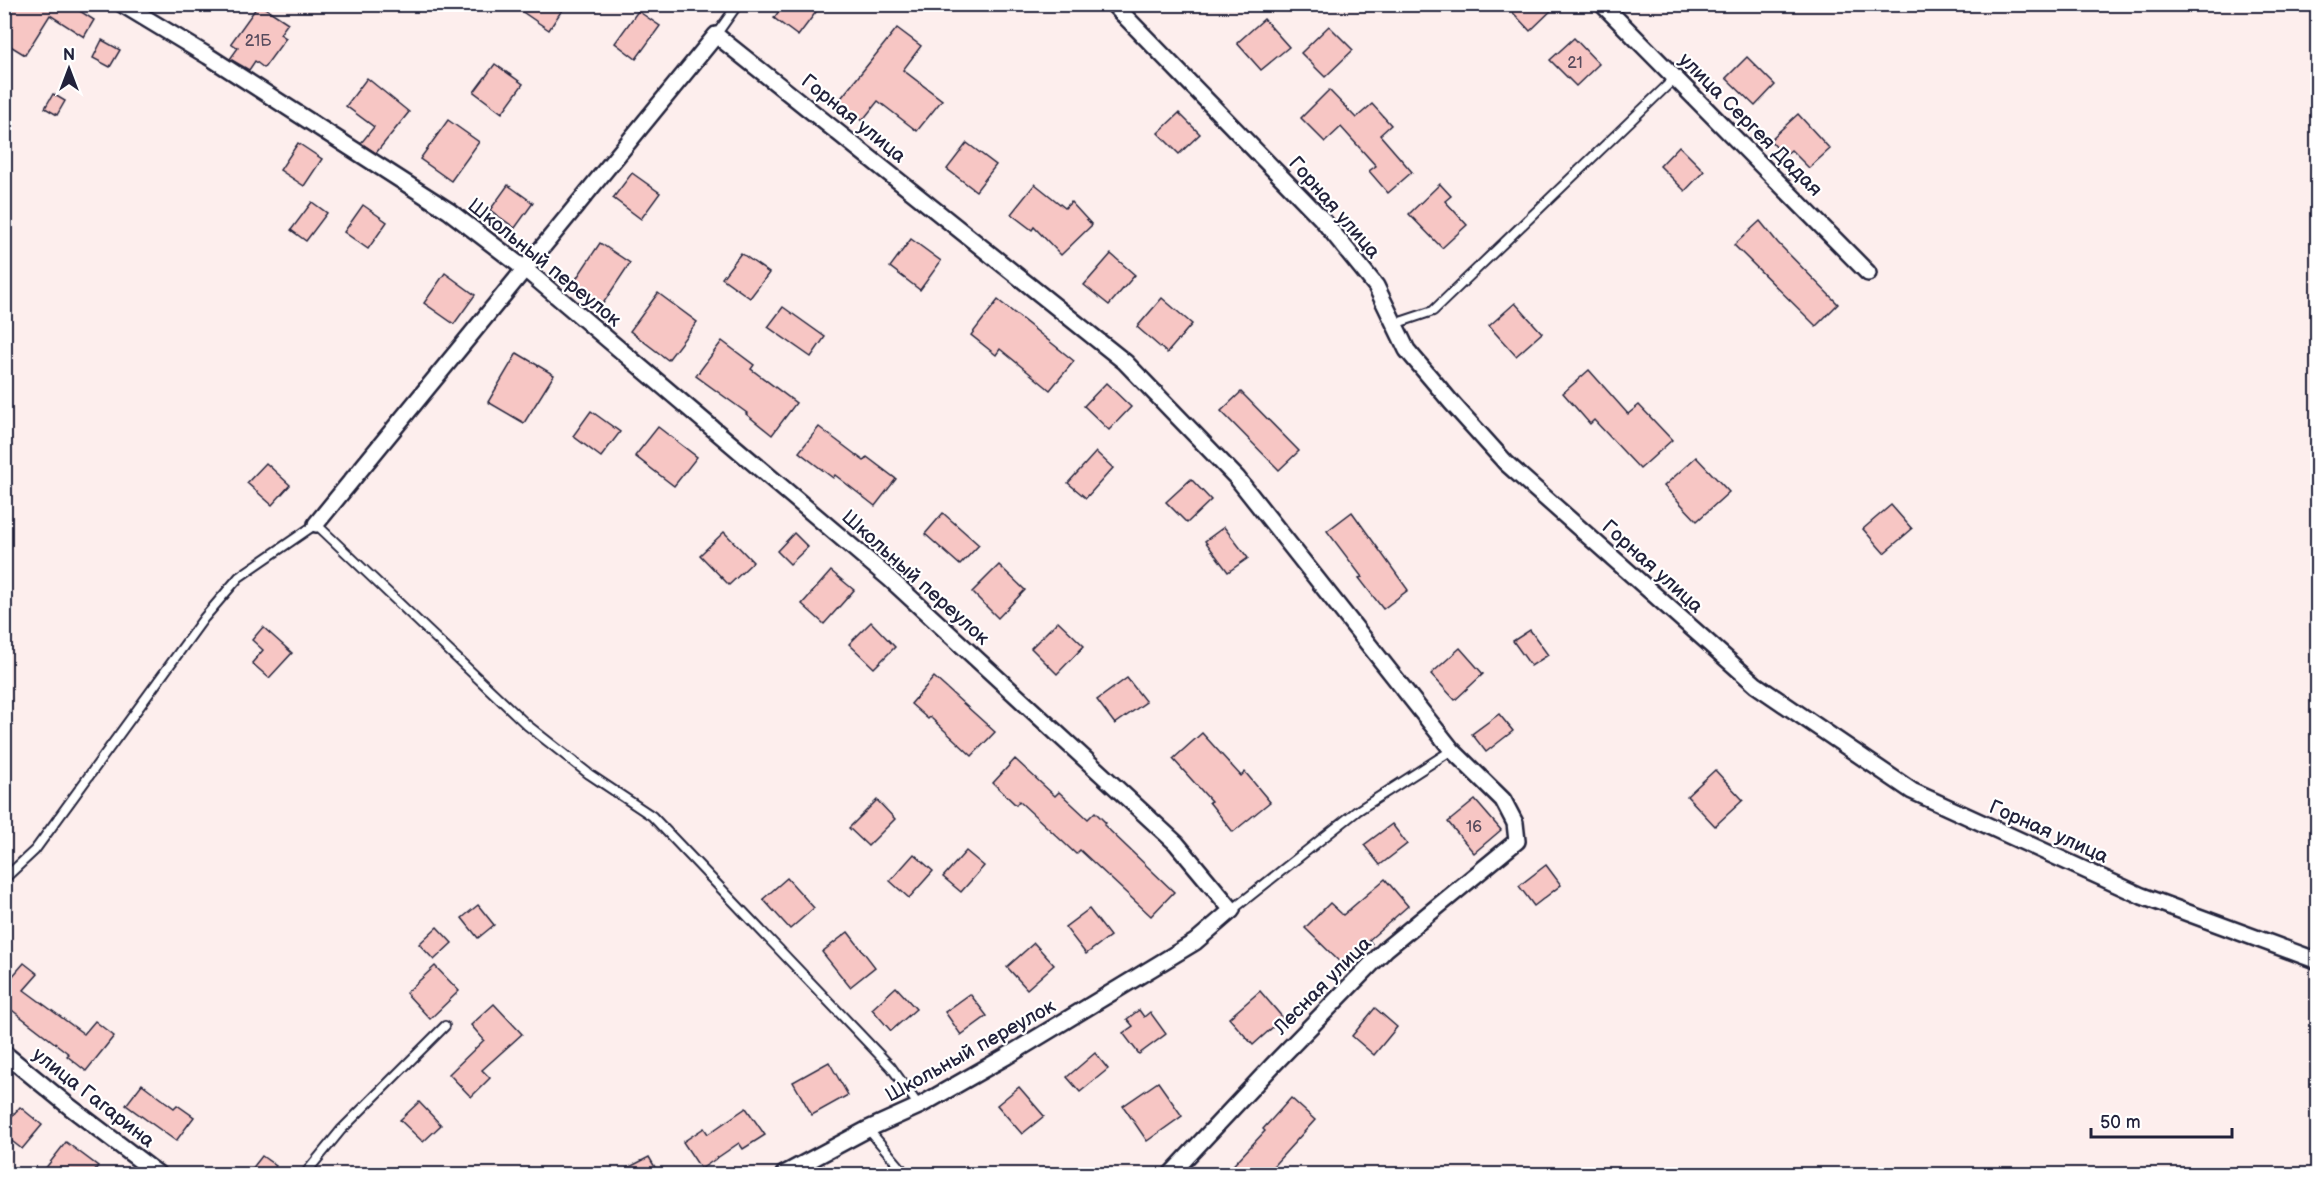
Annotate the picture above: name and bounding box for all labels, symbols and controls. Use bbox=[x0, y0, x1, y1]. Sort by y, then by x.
house number: 21Б bbox=[245, 32, 272, 51]
north arrow bbox=[39, 39, 99, 99]
text: N bbox=[63, 46, 75, 65]
street label: улица Сергея Дадая bbox=[1673, 48, 1827, 202]
house number: 21 bbox=[1567, 54, 1583, 73]
street label: Горная улица bbox=[796, 69, 911, 168]
street label: Горная улица bbox=[1283, 152, 1385, 264]
street label: Школьный переулок bbox=[463, 194, 626, 332]
street label: Школьный переулок bbox=[837, 505, 994, 651]
street label: Горная улица bbox=[1597, 515, 1708, 619]
street label: Горная улица bbox=[1985, 795, 2112, 869]
house number: 16 bbox=[1466, 818, 1482, 837]
street label: Лесная улица bbox=[1268, 932, 1377, 1040]
street label: Школьный переулок bbox=[881, 994, 1060, 1108]
street label: улица Гагарина bbox=[28, 1043, 159, 1153]
scale bar bbox=[2091, 1101, 2232, 1139]
text: 50 m bbox=[2100, 1112, 2141, 1133]

